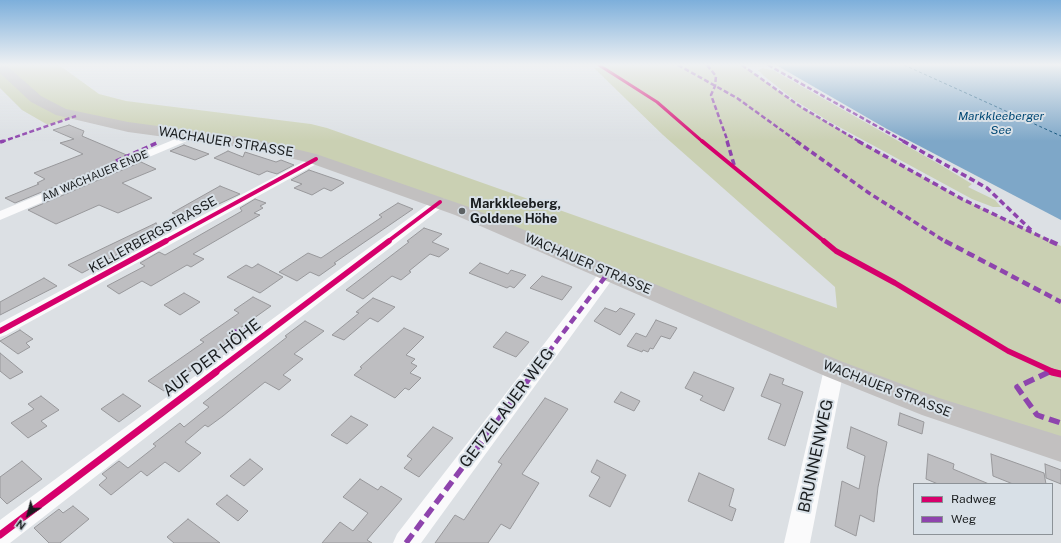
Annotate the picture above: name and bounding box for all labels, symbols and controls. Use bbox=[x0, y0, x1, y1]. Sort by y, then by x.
water label: Markkleeberger See bbox=[958, 109, 1044, 137]
street label: WACHAUER STRASSE bbox=[158, 124, 294, 160]
street label: AM WACHAUER ENDE bbox=[40, 148, 150, 204]
street label: KELLERBERGSTRASSE bbox=[86, 193, 220, 277]
place label: Markkleeberg, Goldene Höhe bbox=[470, 196, 561, 227]
marker: Markkleeberg, Goldene Höhe bbox=[457, 206, 467, 216]
street label: WACHAUER STRASSE bbox=[522, 230, 654, 298]
street label: AUF DER HÖHE bbox=[159, 315, 265, 401]
street label: GETZELAUER WEG bbox=[456, 344, 558, 472]
street label: WACHAUER STRASSE bbox=[821, 357, 953, 421]
street label: BRUNNENWEG bbox=[795, 397, 837, 515]
legend bbox=[913, 483, 1053, 535]
text: Radweg bbox=[951, 492, 996, 506]
north arrow bbox=[8, 495, 48, 535]
text: Weg bbox=[951, 512, 976, 526]
text: N bbox=[14, 517, 28, 532]

